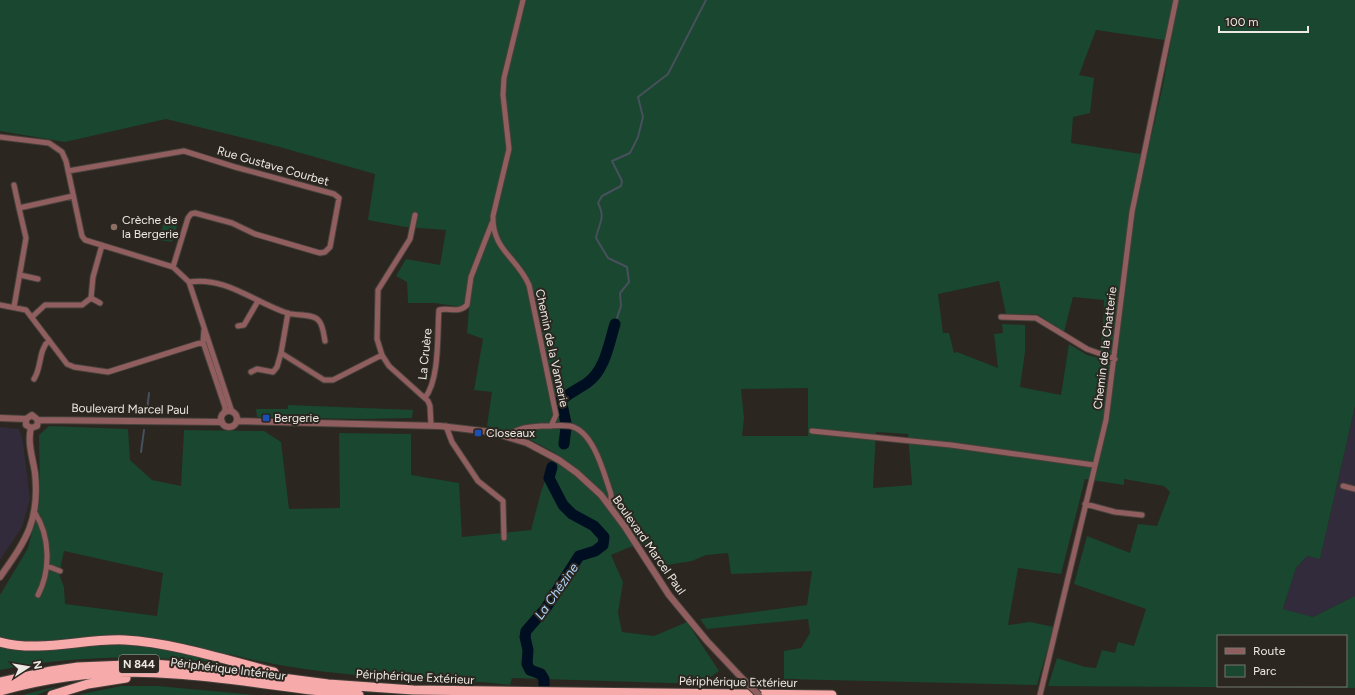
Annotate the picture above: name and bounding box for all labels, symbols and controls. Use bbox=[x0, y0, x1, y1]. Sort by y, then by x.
scale bar bbox=[1219, 8, 1308, 34]
text: 100 m bbox=[1225, 15, 1259, 29]
street label: Rue Gustave Courbet bbox=[215, 143, 331, 189]
place label: Crèche de la Bergerie bbox=[122, 213, 179, 241]
marker: Crèche de la Bergerie bbox=[109, 222, 119, 232]
street label: Chemin de la Chatterie bbox=[1091, 286, 1120, 410]
street label: Chemin de la Vannerie bbox=[533, 288, 571, 409]
street label: La Cruère bbox=[415, 327, 435, 381]
street label: Boulevard Marcel Paul bbox=[71, 401, 189, 417]
place label: Bergerie bbox=[274, 411, 319, 425]
marker: Bergerie bbox=[261, 413, 271, 423]
place label: Closeaux bbox=[486, 426, 535, 440]
marker: Closeaux bbox=[473, 428, 483, 438]
street label: Boulevard Marcel Paul bbox=[610, 493, 688, 597]
water label: La Chézine bbox=[532, 560, 581, 622]
legend bbox=[1217, 635, 1347, 687]
text: Route bbox=[1253, 644, 1286, 658]
north arrow bbox=[8, 647, 48, 687]
road number: N 844 bbox=[119, 655, 159, 673]
street label: Périphérique Intérieur bbox=[170, 655, 286, 683]
text: N bbox=[30, 660, 45, 671]
text: Parc bbox=[1253, 664, 1277, 678]
street label: Périphérique Extérieur bbox=[355, 667, 475, 687]
street label: Périphérique Extérieur bbox=[679, 674, 797, 690]

